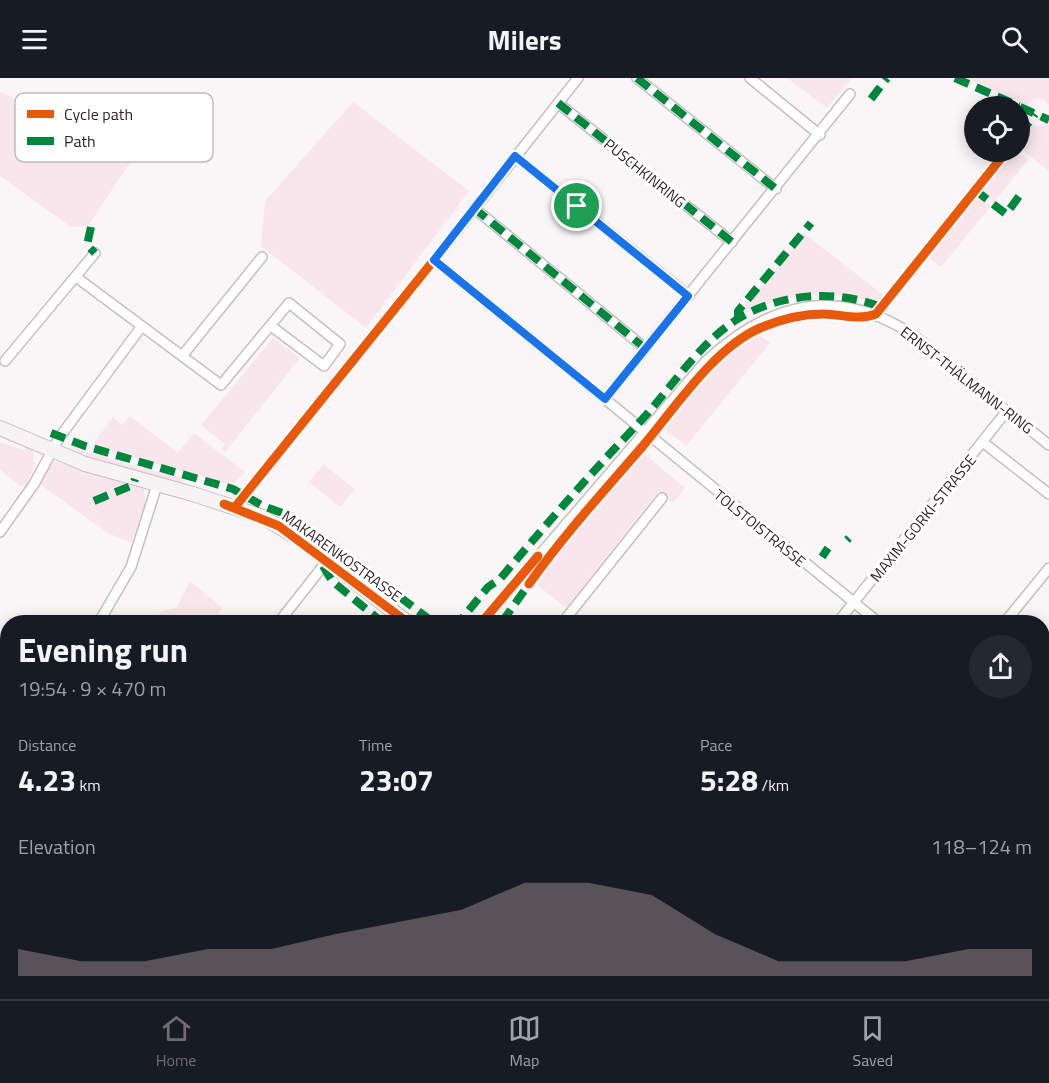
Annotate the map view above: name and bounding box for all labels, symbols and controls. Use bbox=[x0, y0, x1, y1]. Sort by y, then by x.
text: Milers bbox=[488, 19, 561, 60]
icon: menu bbox=[18, 23, 51, 56]
icon: search bbox=[998, 23, 1031, 56]
legend bbox=[15, 93, 213, 162]
map controls bbox=[964, 96, 1030, 162]
button: locate bbox=[964, 96, 1030, 162]
text: Cycle path bbox=[64, 102, 133, 126]
text: Path bbox=[64, 129, 96, 153]
street label: PUSCHKINRING bbox=[599, 133, 691, 213]
pin bbox=[551, 180, 602, 231]
icon: arrive bbox=[560, 189, 593, 222]
street label: ERNST-THÄLMANN-RING bbox=[896, 321, 1038, 439]
street label: MAXIM-GORKI-STRASSE bbox=[864, 449, 982, 587]
street label: TOLSTOISTRASSE bbox=[709, 484, 811, 572]
street label: MAKARENKOSTRASSE bbox=[277, 505, 407, 607]
text: Evening run bbox=[18, 625, 188, 675]
button: share bbox=[969, 635, 1032, 698]
text: 19:54 · 9 × 470 m bbox=[18, 673, 166, 704]
text: Distance bbox=[18, 733, 76, 757]
text: Time bbox=[359, 733, 392, 757]
text: Pace bbox=[700, 733, 732, 757]
text: 4.23 bbox=[18, 757, 76, 803]
text: 23:07 bbox=[359, 757, 434, 803]
text: 5:28 bbox=[700, 757, 758, 803]
text: km bbox=[76, 773, 101, 797]
text: /km bbox=[758, 773, 789, 797]
text: Elevation bbox=[18, 831, 96, 862]
text: 118–124 m bbox=[931, 831, 1032, 862]
tab: Home bbox=[156, 1012, 196, 1072]
tab: Map bbox=[508, 1012, 541, 1072]
tab: Saved bbox=[852, 1012, 893, 1072]

